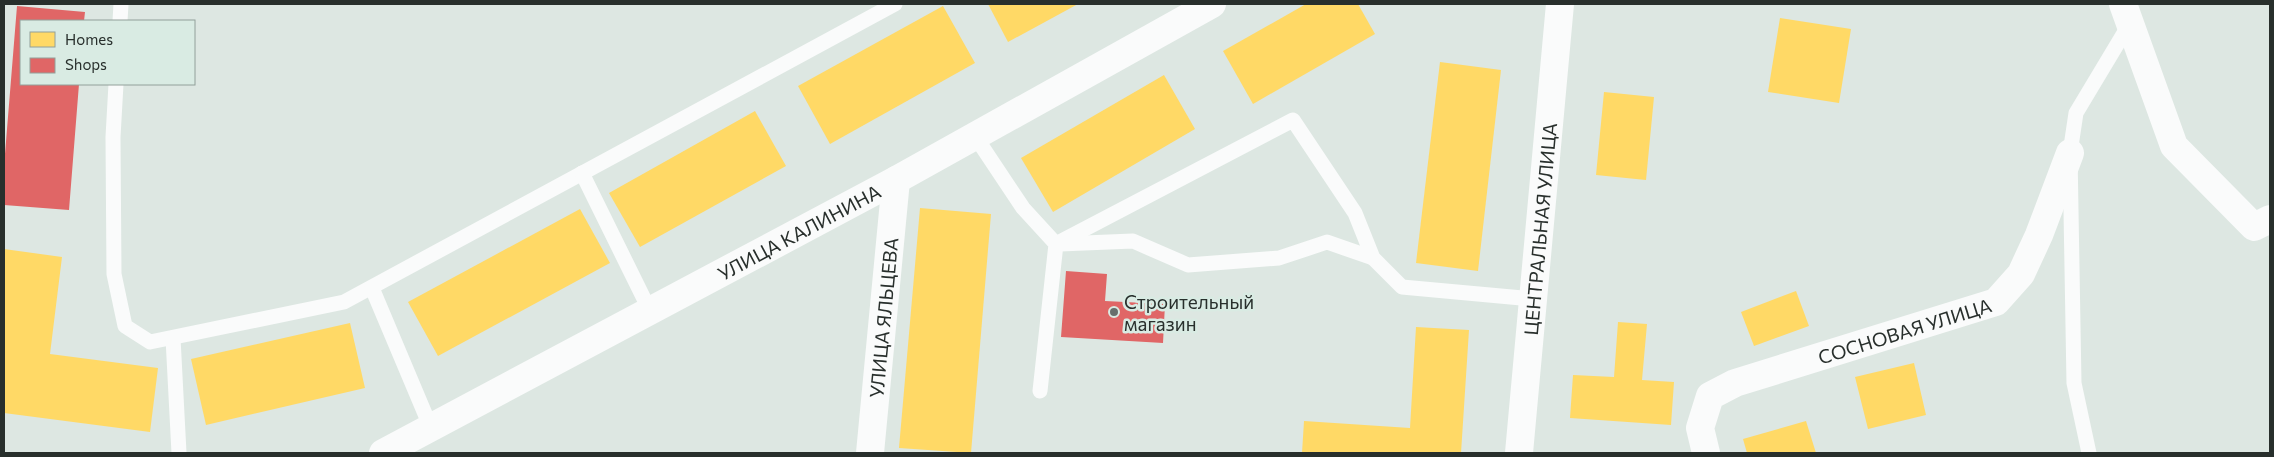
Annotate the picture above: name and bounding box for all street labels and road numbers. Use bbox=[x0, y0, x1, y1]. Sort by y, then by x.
street label: ЦЕНТРАЛЬНАЯ УЛИЦА bbox=[1518, 122, 1561, 336]
street label: УЛИЦА КАЛИНИНА bbox=[713, 179, 884, 285]
street label: УЛИЦА ЯЛЬЦЕВА bbox=[864, 236, 902, 399]
street label: СОСНОВАЯ УЛИЦА bbox=[1815, 293, 1994, 368]

